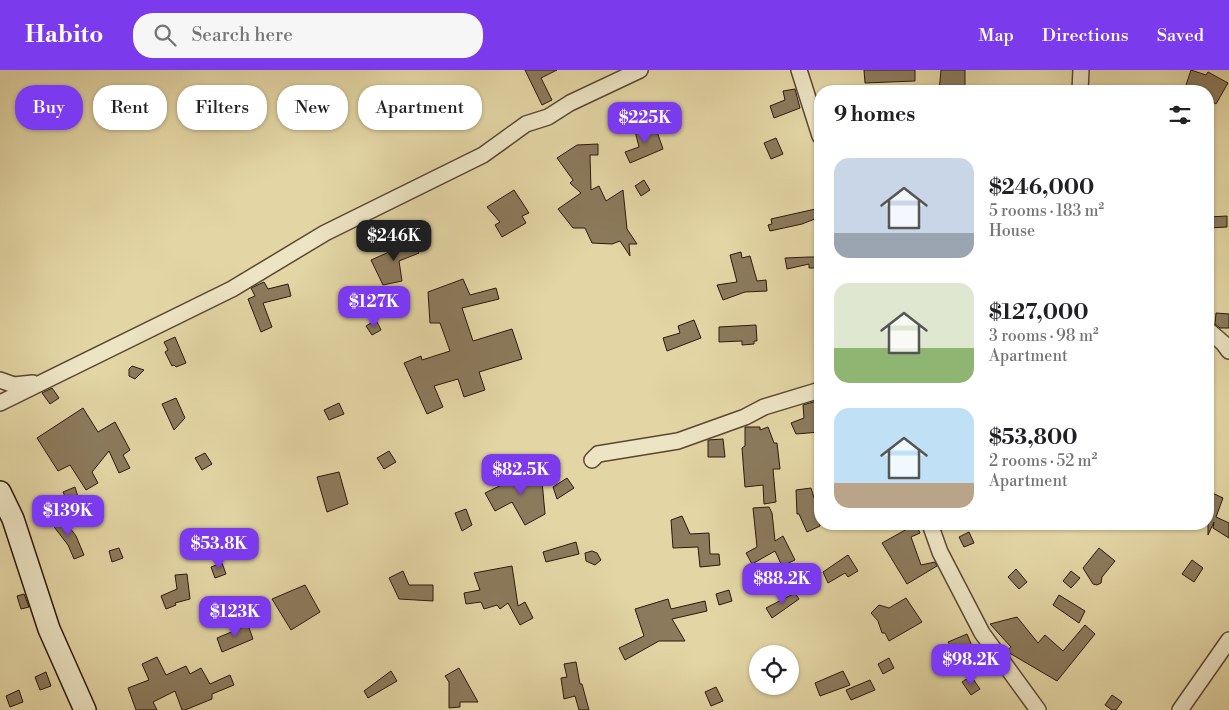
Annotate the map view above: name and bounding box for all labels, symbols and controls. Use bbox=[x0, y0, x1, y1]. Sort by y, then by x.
search box bbox=[133, 13, 483, 58]
text: Habito bbox=[25, 20, 103, 50]
icon: search bbox=[151, 21, 179, 49]
text: Search here bbox=[191, 23, 293, 47]
text: Map bbox=[978, 24, 1014, 47]
text: Directions bbox=[1042, 24, 1129, 47]
text: Saved bbox=[1157, 24, 1204, 47]
chip: Buy bbox=[15, 85, 83, 130]
chip: Rent bbox=[93, 85, 167, 130]
chip: Filters bbox=[177, 85, 267, 130]
chip: New bbox=[277, 85, 348, 130]
chip: Apartment bbox=[358, 85, 482, 130]
icon: filters bbox=[1166, 101, 1194, 129]
pin: $225K bbox=[610, 102, 680, 144]
text: 9 homes bbox=[834, 102, 915, 128]
text: $225K bbox=[619, 108, 671, 128]
text: $246,000 bbox=[989, 175, 1094, 201]
icon: home bbox=[874, 178, 934, 238]
text: 5 rooms · 183 m² bbox=[989, 201, 1104, 221]
pin: $246K bbox=[359, 220, 429, 262]
text: House bbox=[989, 221, 1035, 241]
text: $246K bbox=[367, 226, 421, 246]
pin: $127K bbox=[339, 286, 409, 328]
text: $127K bbox=[349, 292, 399, 312]
text: $127,000 bbox=[989, 300, 1089, 326]
icon: home bbox=[874, 303, 934, 363]
text: 3 rooms · 98 m² bbox=[989, 326, 1099, 346]
text: Apartment bbox=[989, 346, 1068, 366]
text: $53,800 bbox=[989, 425, 1078, 451]
icon: home bbox=[874, 428, 934, 488]
text: 2 rooms · 52 m² bbox=[989, 451, 1097, 471]
pin: $82.5K bbox=[480, 454, 562, 496]
text: $82.5K bbox=[493, 460, 549, 480]
text: Apartment bbox=[989, 471, 1068, 491]
pin: $139K bbox=[33, 494, 103, 537]
text: $139K bbox=[43, 501, 93, 521]
pin: $53.8K bbox=[178, 528, 260, 570]
text: $53.8K bbox=[191, 534, 247, 554]
pin: $88.2K bbox=[741, 562, 823, 605]
text: $88.2K bbox=[753, 569, 811, 589]
pin: $123K bbox=[200, 596, 270, 638]
text: $123K bbox=[210, 602, 260, 622]
pin: $98.2K bbox=[930, 644, 1012, 686]
map controls bbox=[749, 645, 799, 695]
button: locate bbox=[749, 645, 799, 695]
text: $98.2K bbox=[942, 650, 1000, 670]

